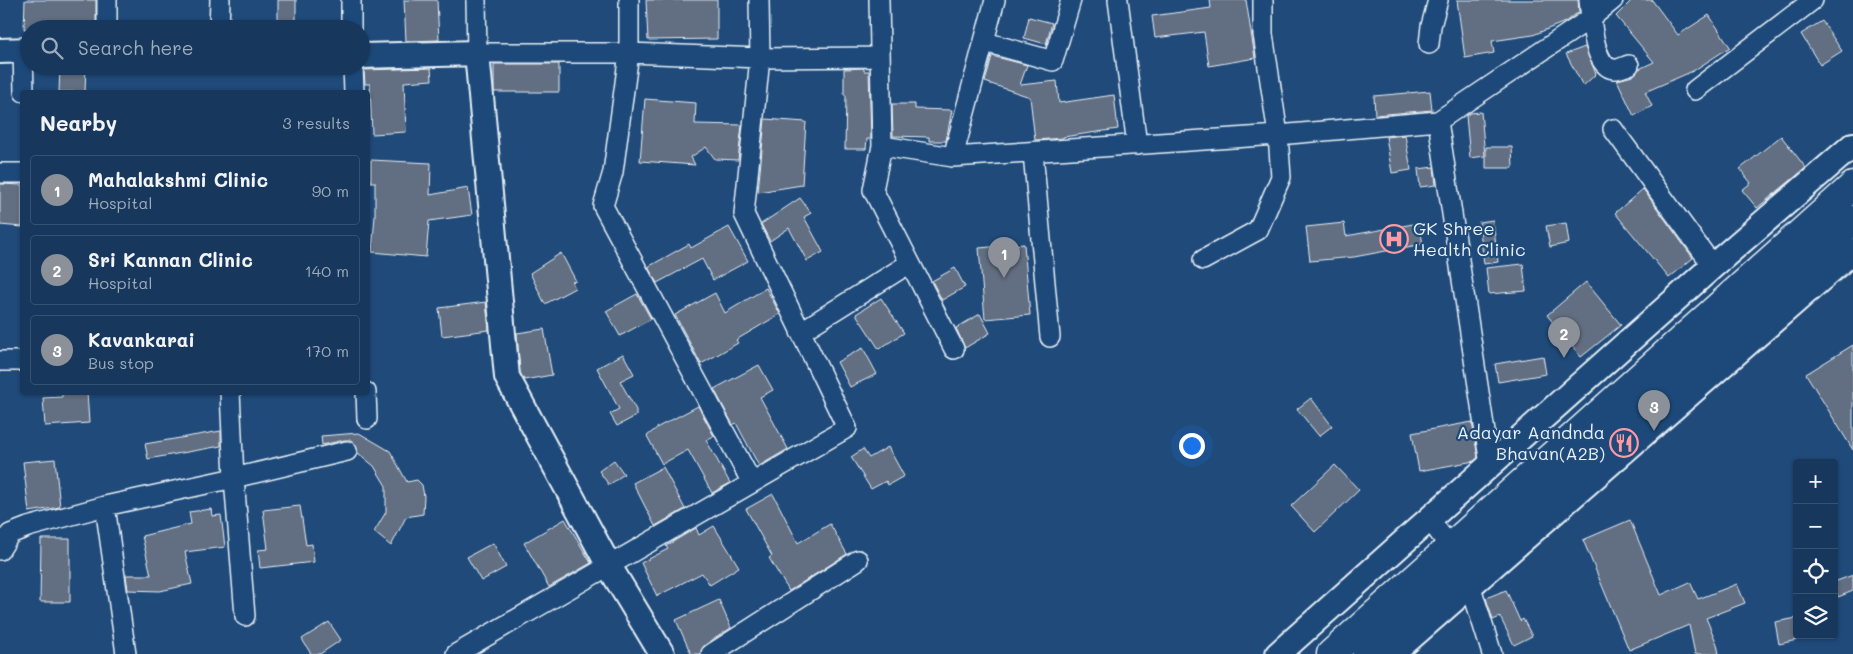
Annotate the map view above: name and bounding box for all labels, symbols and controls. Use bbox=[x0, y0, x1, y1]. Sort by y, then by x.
search box bbox=[20, 20, 370, 75]
icon: search bbox=[38, 34, 66, 62]
text: Search here bbox=[78, 35, 194, 60]
text: Nearby bbox=[40, 109, 117, 136]
text: 3 results bbox=[282, 112, 350, 133]
text: Mahalakshmi Clinic bbox=[88, 167, 268, 192]
text: 1 bbox=[53, 180, 61, 201]
text: 90 m bbox=[312, 180, 349, 201]
text: Hospital bbox=[88, 192, 152, 213]
place label: GK Shree Health Clinic bbox=[1413, 216, 1525, 261]
hospital icon: GK Shree Health Clinic bbox=[1379, 224, 1409, 254]
pin: 1 bbox=[988, 237, 1020, 278]
text: Sri Kannan Clinic bbox=[88, 247, 253, 272]
text: 2 bbox=[53, 260, 61, 281]
text: 140 m bbox=[305, 260, 349, 281]
text: Hospital bbox=[88, 272, 152, 293]
pin: 2 bbox=[1548, 317, 1580, 358]
text: Kavankarai bbox=[88, 327, 195, 352]
text: 3 bbox=[52, 340, 62, 361]
text: 170 m bbox=[305, 340, 349, 361]
text: Bus stop bbox=[88, 352, 154, 373]
pin: 3 bbox=[1638, 390, 1670, 431]
place label: Adayar Aandnda Bhavan(A2B) bbox=[1457, 420, 1605, 465]
restaurant icon: Adayar Aandnda Bhavan(A2B) bbox=[1609, 428, 1639, 458]
your location bbox=[1179, 433, 1205, 459]
map controls bbox=[1793, 459, 1838, 639]
button: + bbox=[1793, 459, 1838, 504]
button: − bbox=[1793, 504, 1838, 549]
button: locate bbox=[1793, 549, 1838, 594]
button: layers bbox=[1793, 594, 1838, 639]

